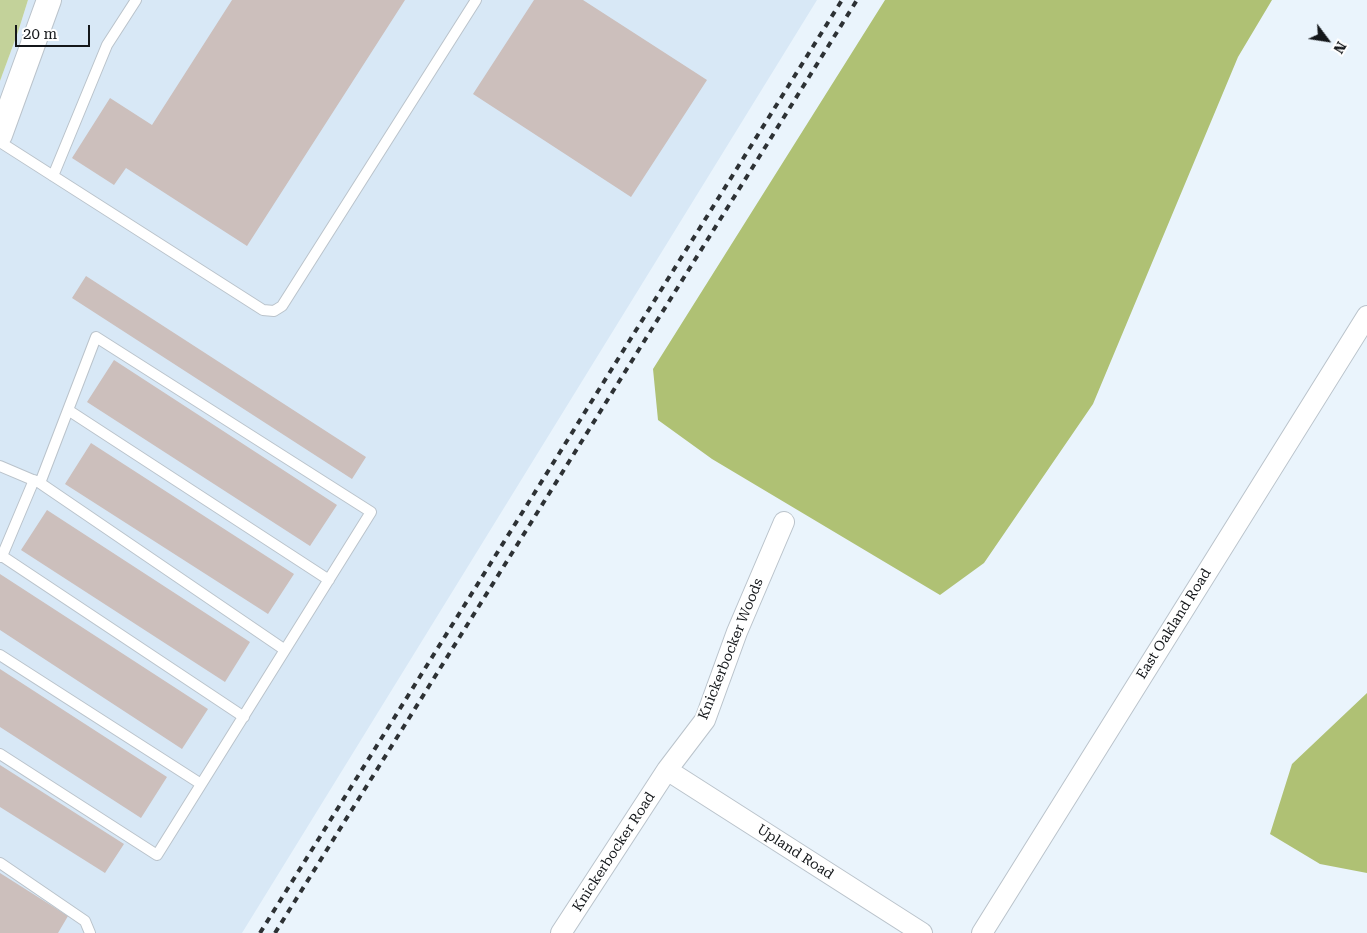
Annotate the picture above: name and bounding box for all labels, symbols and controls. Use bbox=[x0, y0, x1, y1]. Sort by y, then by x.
scale bar bbox=[18, 15, 92, 47]
north arrow bbox=[1302, 15, 1352, 65]
text: 20 m bbox=[23, 25, 57, 43]
text: N bbox=[1330, 39, 1349, 56]
street label: East Oakland Road bbox=[1133, 566, 1215, 682]
street label: Knickerbocker Woods bbox=[695, 576, 767, 722]
street label: Knickerbocker Road bbox=[569, 789, 659, 915]
street label: Upland Road bbox=[754, 821, 836, 883]

